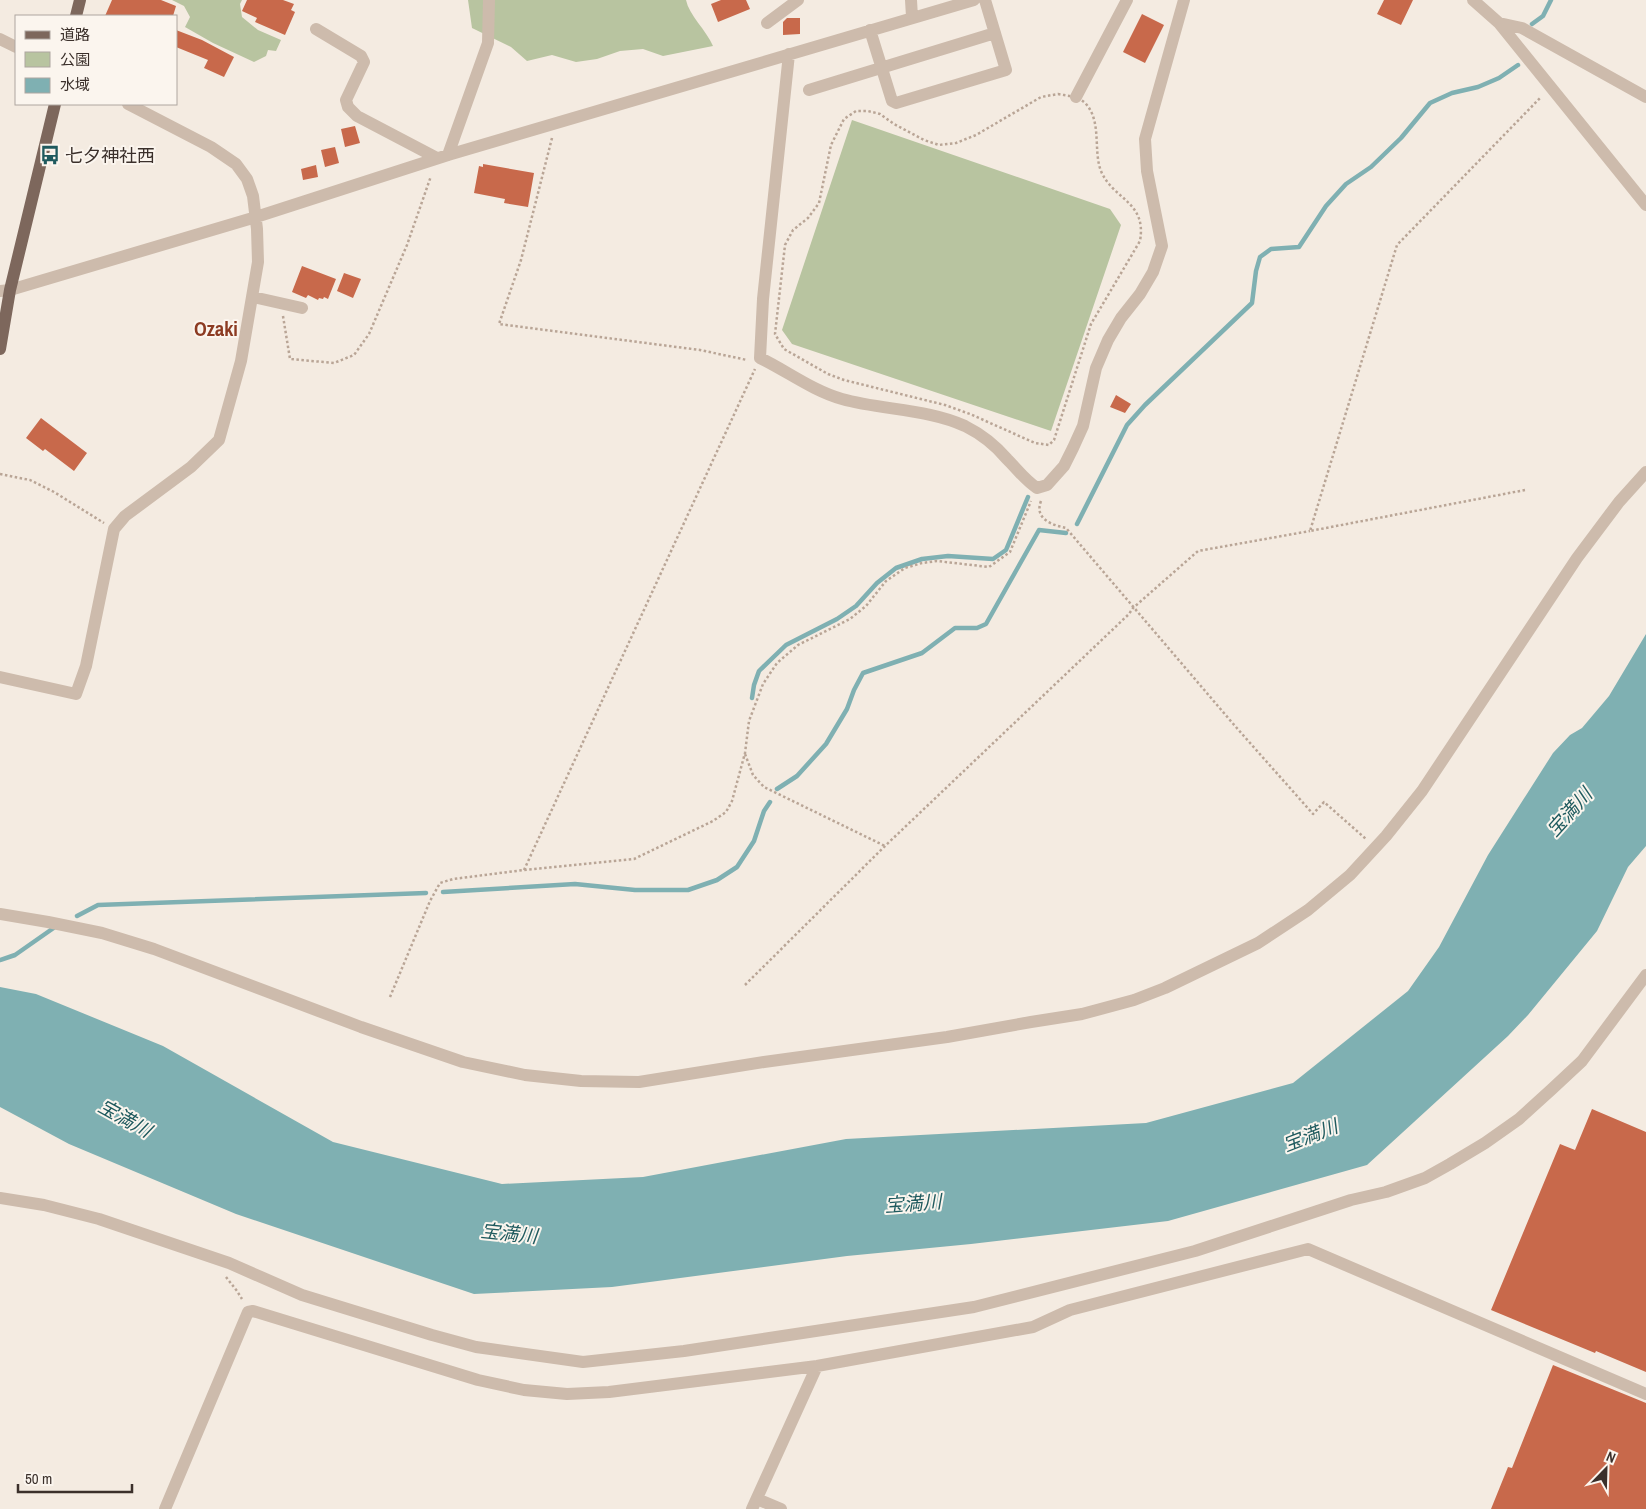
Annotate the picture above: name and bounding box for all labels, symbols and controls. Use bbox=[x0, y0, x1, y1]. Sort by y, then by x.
legend bbox=[15, 15, 178, 105]
text: 道路 bbox=[60, 24, 90, 45]
text: 公園 bbox=[60, 49, 90, 70]
text: 水域 bbox=[60, 74, 90, 95]
place label: 七夕神社西 bbox=[65, 143, 155, 168]
bus stop icon: 七夕神社西 bbox=[39, 144, 61, 166]
district label: Ozaki bbox=[194, 315, 238, 342]
water label: 宝満川 bbox=[1540, 781, 1599, 842]
water label: 宝満川 bbox=[94, 1093, 158, 1144]
water label: 宝満川 bbox=[1279, 1112, 1343, 1157]
water label: 宝満川 bbox=[884, 1188, 944, 1218]
water label: 宝満川 bbox=[479, 1217, 541, 1249]
north arrow bbox=[1581, 1444, 1631, 1494]
text: N bbox=[1604, 1447, 1618, 1467]
scale bar bbox=[18, 1462, 131, 1494]
text: 50 m bbox=[25, 1468, 52, 1489]

